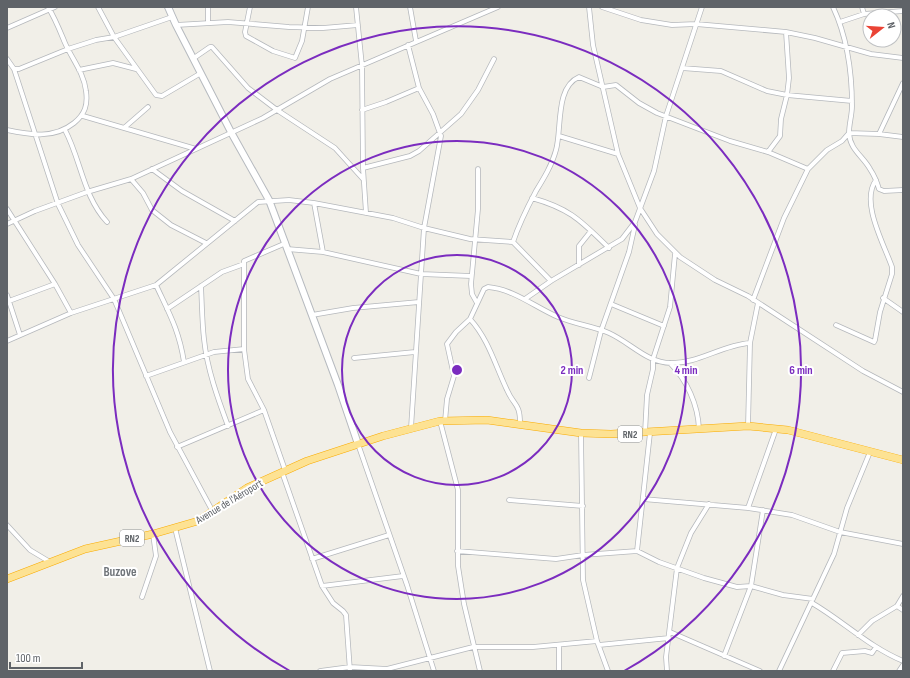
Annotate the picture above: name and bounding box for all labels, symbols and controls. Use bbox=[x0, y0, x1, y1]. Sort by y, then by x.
north arrow bbox=[862, 8, 902, 48]
text: N bbox=[884, 21, 898, 30]
centre of rings bbox=[450, 363, 464, 377]
text: 2 min bbox=[561, 363, 583, 378]
text: 4 min bbox=[674, 363, 698, 378]
text: 6 min bbox=[789, 363, 813, 378]
road number: RN2 bbox=[618, 426, 642, 442]
street label: Avenue de l'Aéroport bbox=[193, 476, 266, 527]
road number: RN2 bbox=[120, 530, 144, 546]
district label: Buzove bbox=[103, 564, 137, 580]
scale bar bbox=[10, 644, 82, 670]
text: 100 m bbox=[16, 651, 41, 666]

